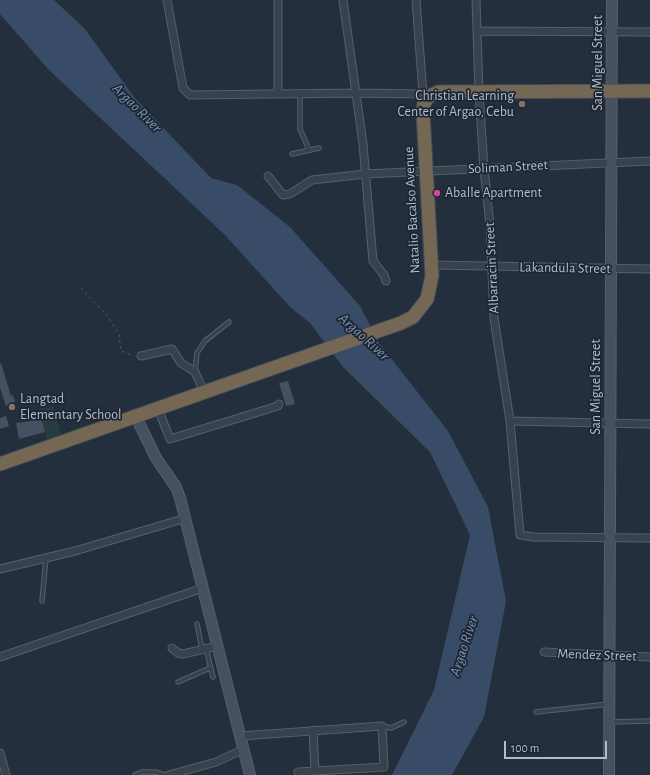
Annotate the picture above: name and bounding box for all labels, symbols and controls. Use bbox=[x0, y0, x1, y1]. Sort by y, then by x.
street label: San Miguel Street bbox=[590, 15, 606, 111]
water label: Argao River bbox=[109, 80, 165, 136]
place label: Christian Learning Center of Argao, Cebu bbox=[398, 88, 514, 120]
marker: Christian Learning Center of Argao, Cebu bbox=[517, 99, 527, 109]
street label: Natalio Bacalso Avenue bbox=[400, 146, 424, 274]
street label: Soliman Street bbox=[468, 157, 548, 177]
place label: Aballe Apartment bbox=[445, 185, 542, 201]
marker: Aballe Apartment bbox=[432, 188, 442, 198]
street label: Albarracin Street bbox=[481, 222, 503, 314]
street label: Lakandula Street bbox=[519, 259, 611, 277]
water label: Argao River bbox=[335, 309, 393, 365]
street label: San Miguel Street bbox=[588, 339, 604, 435]
place label: Langtad Elementary School bbox=[20, 391, 121, 424]
marker: Langtad Elementary School bbox=[7, 402, 17, 412]
water label: Argao River bbox=[446, 614, 482, 678]
street label: Mendez Street bbox=[557, 645, 637, 665]
scale bar bbox=[506, 733, 609, 759]
text: 100 m bbox=[511, 742, 539, 754]

